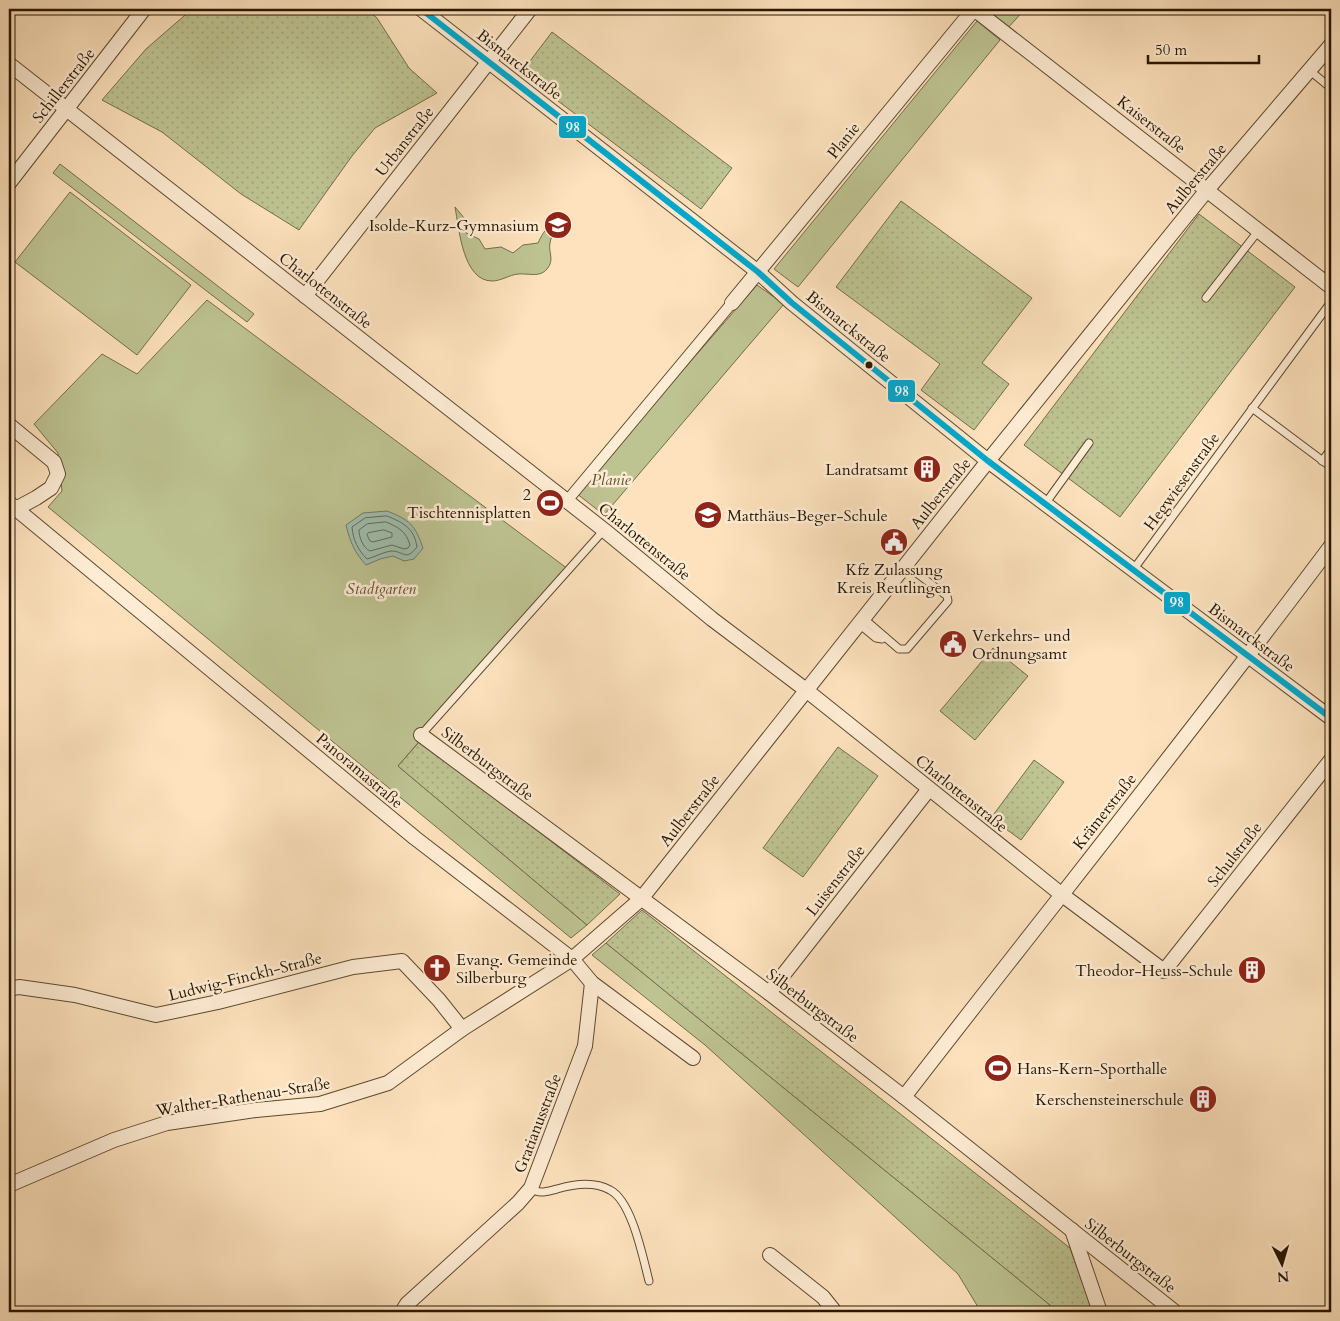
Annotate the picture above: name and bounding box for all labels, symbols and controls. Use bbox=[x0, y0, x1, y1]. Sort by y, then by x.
street label: Bismarckstraße bbox=[472, 24, 567, 105]
scale bar bbox=[1148, 32, 1259, 64]
text: 50 m bbox=[1155, 40, 1187, 60]
street label: Schillerstraße bbox=[27, 43, 100, 128]
street label: Kaiserstraße bbox=[1112, 91, 1190, 159]
street label: Urbanstraße bbox=[370, 102, 439, 181]
line badge: 98 bbox=[558, 115, 587, 139]
text: 98 bbox=[566, 118, 580, 137]
street label: Planie bbox=[822, 118, 865, 164]
street label: Aulberstraße bbox=[1160, 139, 1232, 219]
school or university icon: Isolde-Kurz-Gymnasium bbox=[543, 210, 573, 240]
place label: Isolde-Kurz-Gymnasium bbox=[369, 215, 539, 237]
street label: Charlottenstraße bbox=[274, 247, 377, 334]
street label: Bismarckstraße bbox=[801, 286, 895, 368]
unlabelled marker bbox=[864, 360, 874, 370]
line badge: 98 bbox=[887, 379, 916, 403]
text: 98 bbox=[895, 382, 909, 401]
street label: Hegwiesenstraße bbox=[1139, 428, 1225, 535]
street label: Aulberstraße bbox=[905, 453, 976, 534]
building icon: Landratsamt bbox=[912, 454, 942, 484]
place label: Landratsamt bbox=[825, 459, 908, 481]
park label: Planie bbox=[591, 469, 632, 491]
place label: 2 Tischtennisplatten bbox=[407, 484, 531, 524]
sports icon: 2 Tischtennisplatten bbox=[535, 488, 565, 518]
street label: Charlottenstraße bbox=[594, 498, 695, 586]
school or university icon: Matthäus-Beger-Schule bbox=[693, 500, 723, 530]
place label: Matthäus-Beger-Schule bbox=[727, 505, 888, 527]
public building icon: Kfz Zulassung Kreis Reutlingen bbox=[879, 527, 909, 557]
place label: Kfz Zulassung Kreis Reutlingen bbox=[837, 559, 951, 599]
park label: Stadtgarten bbox=[346, 578, 416, 600]
line badge: 98 bbox=[1163, 591, 1191, 615]
text: 98 bbox=[1170, 593, 1184, 612]
street label: Bismarckstraße bbox=[1204, 598, 1299, 678]
place label: Verkehrs- und Ordnungsamt bbox=[972, 625, 1071, 665]
public building icon: Verkehrs- und Ordnungsamt bbox=[938, 629, 968, 659]
street label: Silberburgstraße bbox=[437, 722, 538, 806]
street label: Panoramastraße bbox=[311, 728, 408, 814]
street label: Charlottenstraße bbox=[911, 750, 1012, 838]
street label: Krämerstraße bbox=[1068, 769, 1142, 854]
street label: Aulberstraße bbox=[655, 770, 725, 851]
street label: Schulstraße bbox=[1202, 818, 1267, 892]
street label: Luisenstraße bbox=[801, 841, 871, 921]
street label: Ludwig-Finckh-Straße bbox=[166, 947, 324, 1007]
place label: Evang. Gemeinde Silberburg bbox=[456, 949, 577, 989]
church icon: Evang. Gemeinde Silberburg bbox=[422, 953, 452, 983]
building icon: Theodor-Heuss-Schule bbox=[1237, 955, 1267, 985]
place label: Theodor-Heuss-Schule bbox=[1075, 960, 1233, 982]
street label: Silberburgstraße bbox=[762, 964, 863, 1048]
sports icon: Hans-Kern-Sporthalle bbox=[983, 1053, 1013, 1083]
place label: Hans-Kern-Sporthalle bbox=[1017, 1058, 1167, 1080]
street label: Gratianusstraße bbox=[509, 1070, 567, 1176]
street label: Walther-Rathenau-Straße bbox=[153, 1072, 332, 1122]
building icon: Kerschensteinerschule bbox=[1188, 1084, 1218, 1114]
place label: Kerschensteinerschule bbox=[1035, 1089, 1184, 1111]
street label: Silberburgstraße bbox=[1080, 1213, 1181, 1298]
north arrow bbox=[1258, 1238, 1308, 1288]
text: N bbox=[1276, 1266, 1290, 1286]

